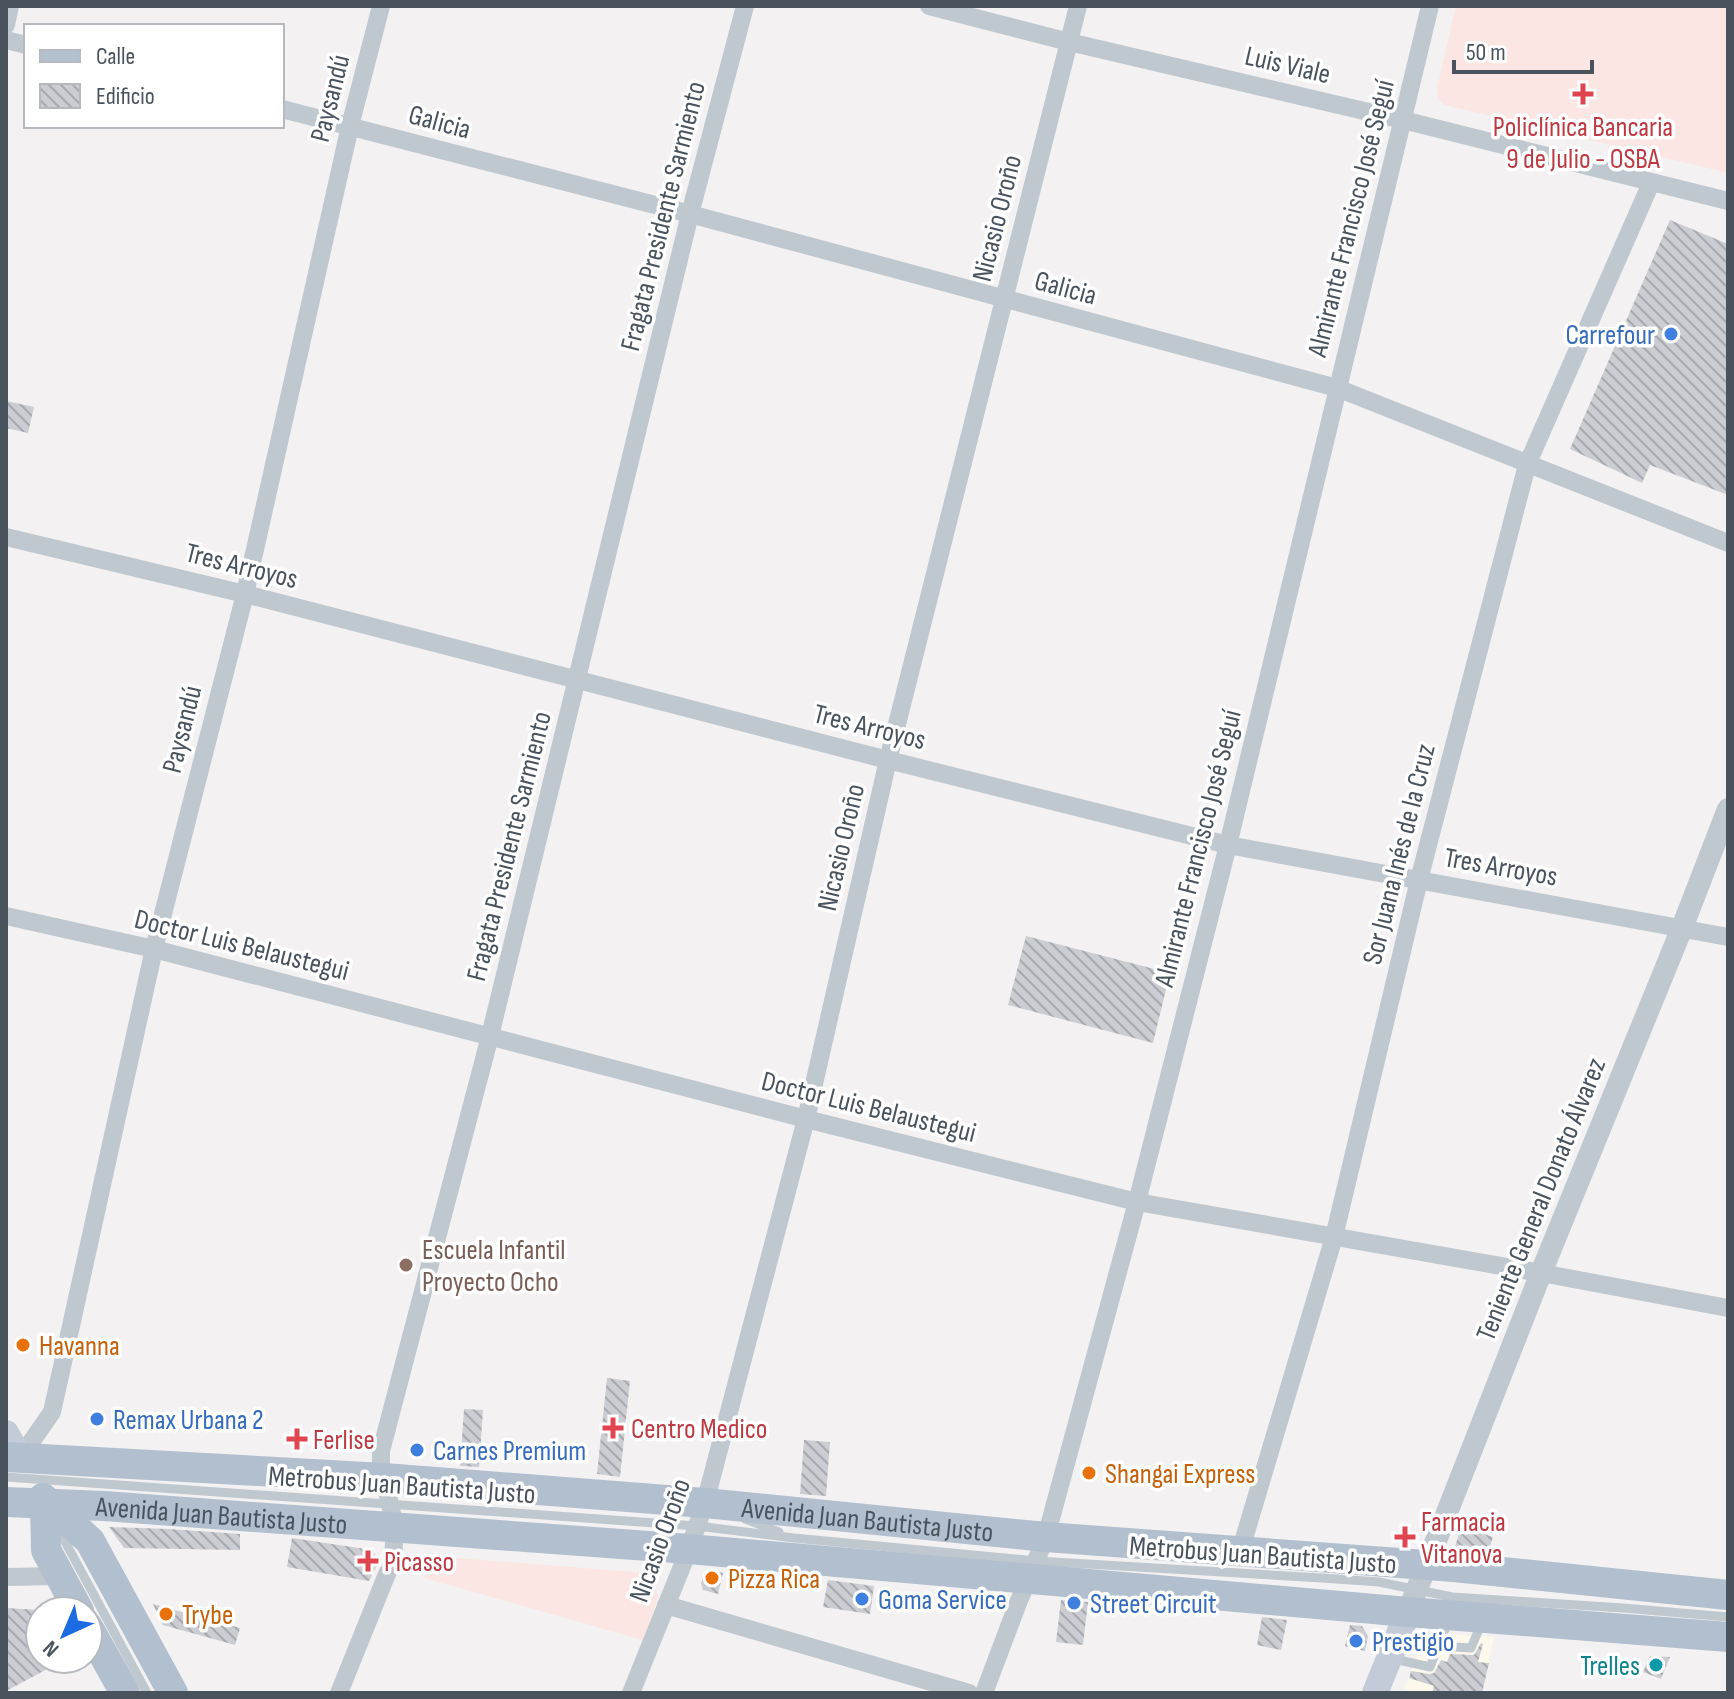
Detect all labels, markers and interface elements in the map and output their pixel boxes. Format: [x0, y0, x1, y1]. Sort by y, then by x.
legend [24, 24, 284, 128]
scale bar [1454, 24, 1592, 74]
text: 50 m [1466, 38, 1506, 67]
street label: Luis Viale [1242, 40, 1334, 91]
text: Calle [96, 42, 135, 71]
street label: Paysandú [304, 51, 357, 146]
street label: Almirante Francisco José Seguí [1301, 76, 1402, 361]
street label: Fragata Presidente Sarmiento [614, 78, 713, 355]
text: Edificio [96, 82, 155, 111]
marker: Policlínica Bancaria 9 de Julio - OSBA [1572, 83, 1594, 105]
street label: Galicia [405, 98, 474, 147]
place label: Policlínica Bancaria 9 de Julio - OSBA [1493, 111, 1673, 176]
street label: Nicasio Oroño [966, 152, 1029, 285]
street label: Galicia [1031, 264, 1100, 313]
place label: Carrefour [1565, 319, 1655, 352]
marker: Carrefour [1662, 325, 1680, 343]
street label: Tres Arroyos [182, 537, 301, 596]
street label: Paysandú [156, 682, 209, 777]
street label: Tres Arroyos [810, 698, 929, 757]
street label: Almirante Francisco José Seguí [1148, 706, 1249, 991]
street label: Fragata Presidente Sarmiento [460, 708, 559, 985]
street label: Sor Juana Inés de la Cruz [1356, 741, 1443, 968]
street label: Nicasio Oroño [811, 781, 872, 914]
street label: Tres Arroyos [1442, 841, 1560, 894]
street label: Doctor Luis Belaustegui [131, 903, 352, 988]
street label: Teniente General Donato Álvarez [1469, 1053, 1613, 1346]
street label: Doctor Luis Belaustegui [758, 1065, 979, 1150]
place label: Escuela Infantil Proyecto Ocho [422, 1234, 566, 1299]
marker: Escuela Infantil Proyecto Ocho [397, 1256, 415, 1274]
place label: Havanna [39, 1330, 120, 1363]
marker: Havanna [14, 1336, 32, 1354]
place label: Remax Urbana 2 [113, 1404, 264, 1437]
marker: Remax Urbana 2 [88, 1410, 106, 1428]
place label: Centro Medico [631, 1413, 767, 1446]
marker: Centro Medico [602, 1417, 624, 1439]
place label: Ferlise [313, 1424, 375, 1457]
marker: Ferlise [288, 1430, 306, 1448]
place label: Carnes Premium [433, 1435, 586, 1468]
marker: Carnes Premium [408, 1441, 426, 1459]
place label: Shangai Express [1105, 1458, 1255, 1491]
street label: Metrobus Juan Bautista Justo [267, 1460, 537, 1511]
marker: Shangai Express [1080, 1464, 1098, 1482]
street label: Nicasio Oroño [623, 1474, 698, 1607]
street label: Avenida Juan Bautista Justo [94, 1491, 349, 1542]
street label: Avenida Juan Bautista Justo [739, 1492, 995, 1550]
place label: Farmacia Vitanova [1421, 1506, 1506, 1571]
marker: Farmacia Vitanova [1396, 1528, 1414, 1546]
street label: Metrobus Juan Bautista Justo [1128, 1530, 1398, 1581]
place label: Picasso [384, 1546, 454, 1579]
marker: Picasso [359, 1552, 377, 1570]
place label: Pizza Rica [728, 1563, 820, 1596]
marker: Pizza Rica [703, 1569, 721, 1587]
place label: Goma Service [878, 1584, 1007, 1617]
place label: Street Circuit [1090, 1588, 1217, 1621]
marker: Goma Service [853, 1590, 871, 1608]
marker: Street Circuit [1065, 1594, 1083, 1612]
north arrow [24, 1595, 104, 1675]
place label: Trybe [182, 1599, 233, 1632]
marker: Trybe [157, 1605, 175, 1623]
place label: Prestigio [1372, 1626, 1454, 1659]
marker: Prestigio [1347, 1632, 1365, 1650]
text: N [38, 1635, 65, 1662]
place label: Trelles [1580, 1650, 1640, 1683]
marker: Trelles [1647, 1656, 1665, 1674]

